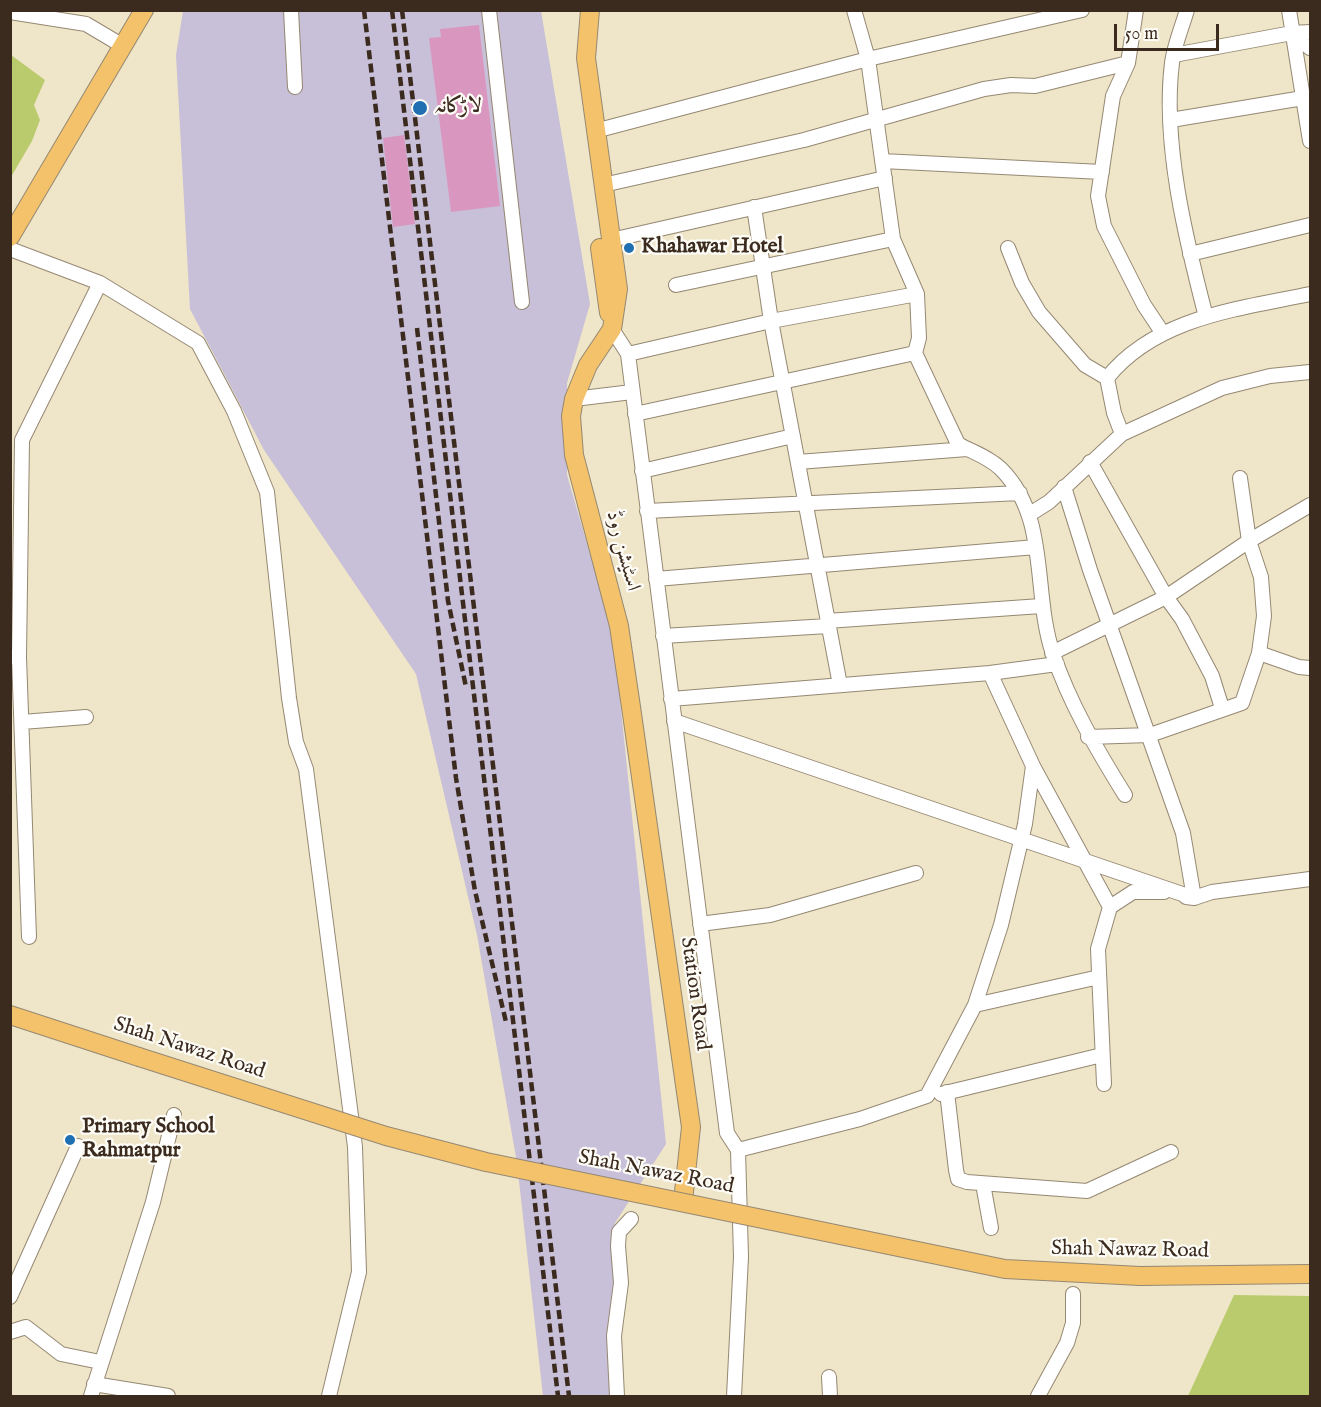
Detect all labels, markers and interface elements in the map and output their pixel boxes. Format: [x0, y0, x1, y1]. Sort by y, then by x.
scale bar [1117, 12, 1222, 50]
text: 50 m [1125, 23, 1158, 46]
place label: لاڑکانہ [434, 95, 482, 121]
marker: لاڑکانہ [411, 99, 429, 117]
place label: Khahawar Hotel [641, 235, 783, 261]
marker: Khahawar Hotel [622, 241, 636, 255]
street label: اسٹیشن روڈ [599, 508, 645, 594]
street label: Station Road [674, 936, 714, 1052]
street label: Shah Nawaz Road [110, 1013, 268, 1085]
place label: Primary School Rahmatpur [82, 1115, 215, 1165]
marker: Primary School Rahmatpur [63, 1133, 77, 1147]
street label: Shah Nawaz Road [576, 1146, 736, 1200]
street label: Shah Nawaz Road [1051, 1237, 1209, 1265]

